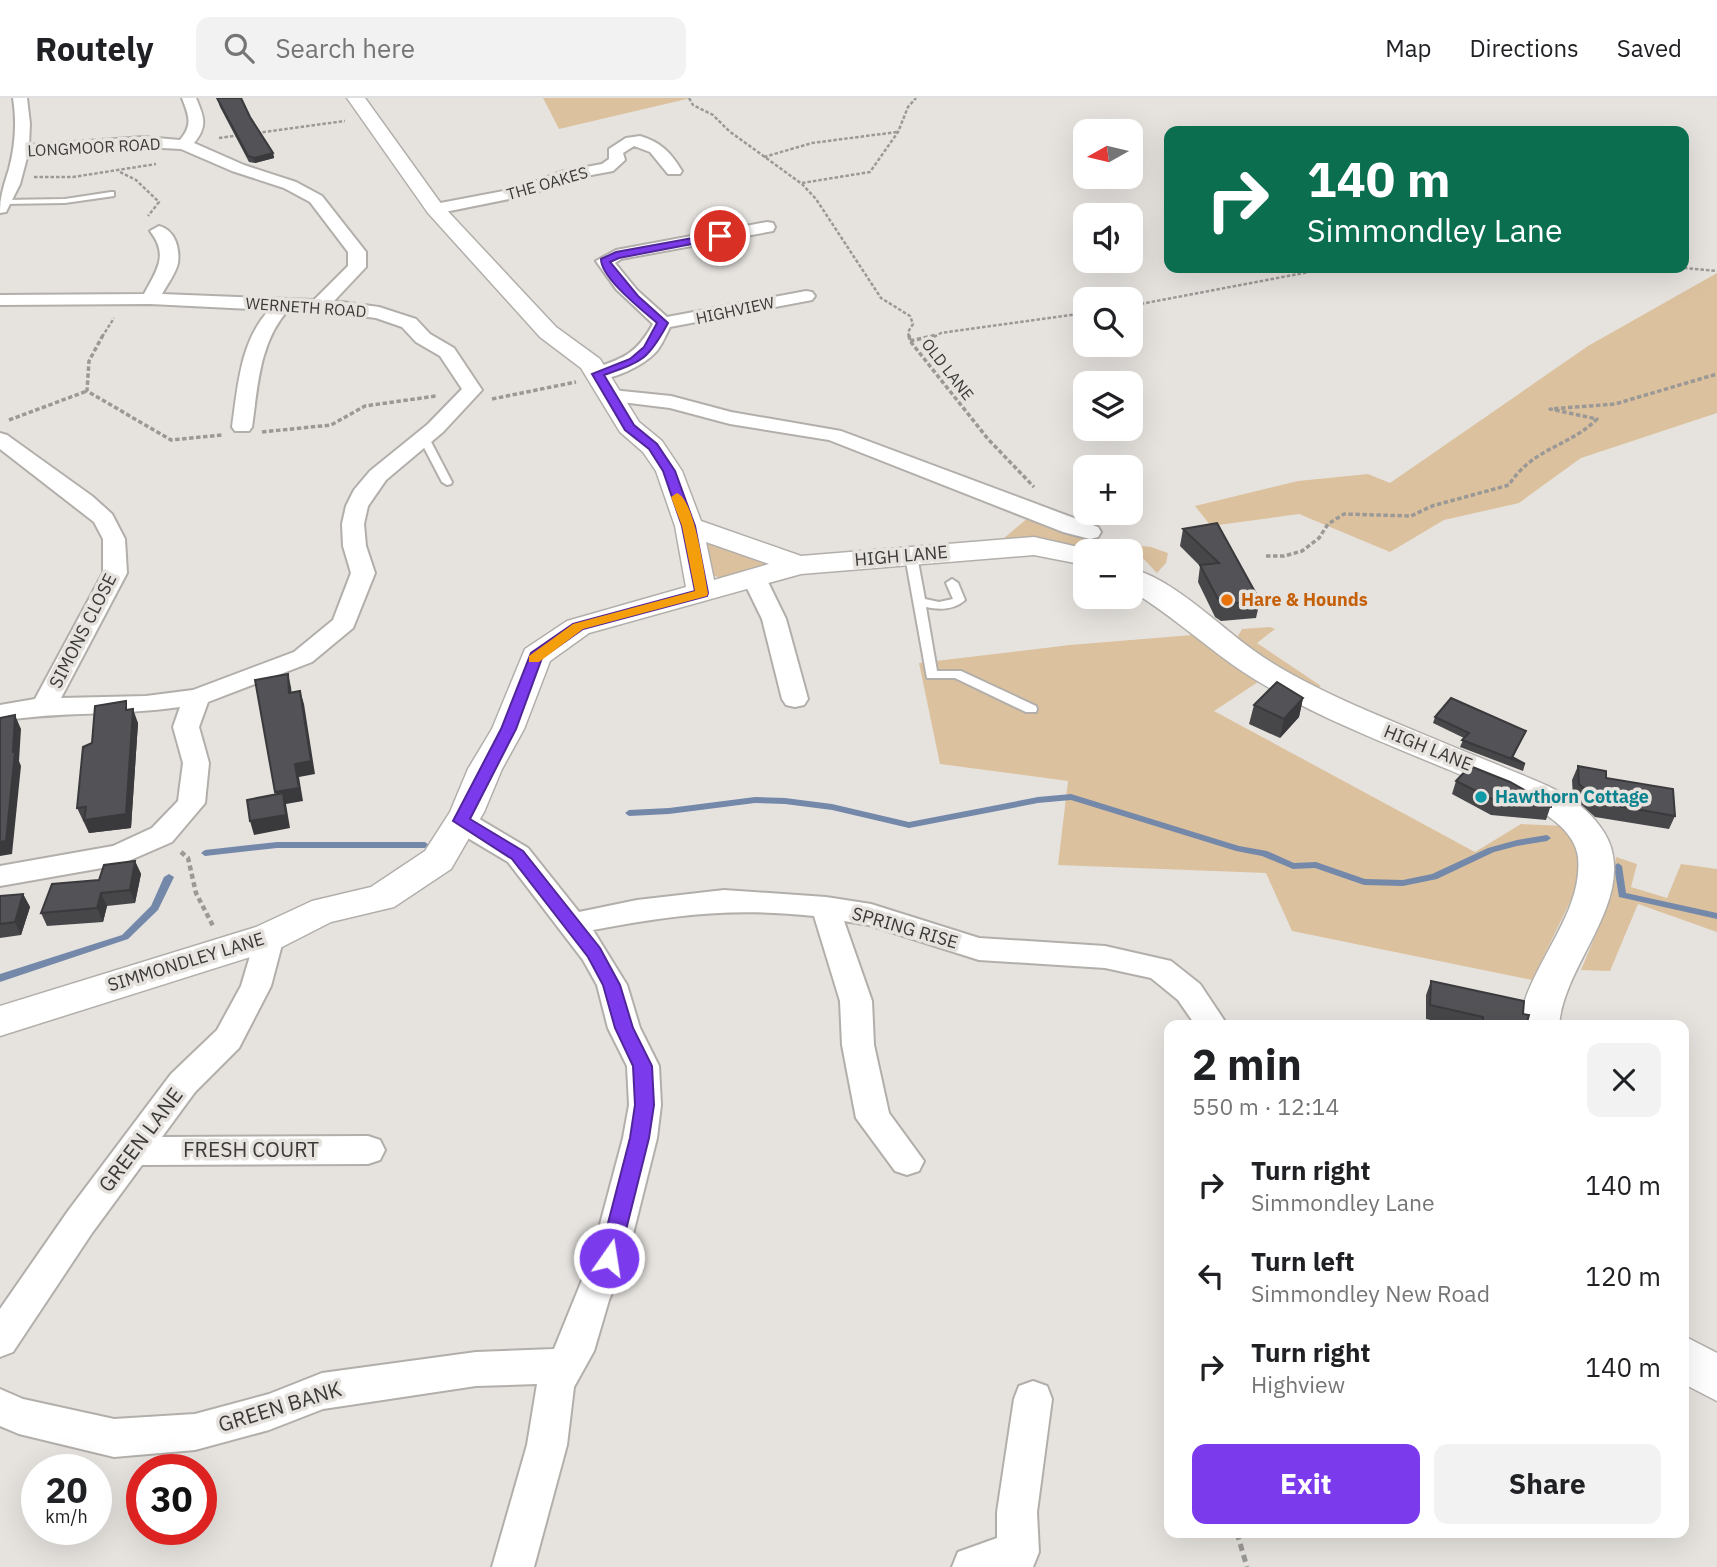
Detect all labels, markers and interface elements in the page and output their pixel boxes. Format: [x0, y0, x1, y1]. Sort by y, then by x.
search box [196, 17, 686, 80]
text: Routely [35, 27, 154, 70]
icon: search [220, 29, 258, 67]
text: Search here [276, 31, 415, 65]
text: Map [1385, 32, 1431, 64]
text: Directions [1469, 32, 1579, 64]
text: Saved [1617, 32, 1682, 64]
north arrow [1073, 119, 1143, 189]
map controls [1073, 119, 1143, 609]
street label: LONGMOOR ROAD [27, 134, 161, 160]
text: 140 m [1307, 147, 1451, 210]
icon: right [1192, 154, 1283, 245]
street label: THE OAKES [504, 162, 590, 204]
button: sound [1073, 203, 1143, 273]
pin [690, 206, 750, 266]
text: Simmondley Lane [1307, 209, 1563, 251]
icon: arrive [701, 217, 739, 255]
button: search [1073, 287, 1143, 357]
street label: HIGHVIEW [694, 292, 776, 328]
street label: WERNETH ROAD [245, 293, 367, 321]
street label: OLD LANE [918, 334, 978, 404]
button: layers [1073, 371, 1143, 441]
button: + [1073, 455, 1143, 525]
button: − [1073, 539, 1143, 609]
street label: HIGH LANE [853, 540, 949, 571]
street label: SIMONS CLOSE [44, 570, 121, 692]
place label: Hare & Hounds [1241, 588, 1368, 611]
marker: Hare & Hounds [1219, 592, 1235, 608]
street label: HIGH LANE [1381, 719, 1476, 776]
place label: Hawthorn Cottage [1495, 785, 1649, 808]
marker: Hawthorn Cottage [1473, 789, 1489, 805]
street label: SPRING RISE [849, 901, 961, 954]
street label: SIMMONDLEY LANE [105, 927, 267, 996]
text: 2 min [1192, 1037, 1302, 1092]
button: close [1587, 1043, 1661, 1117]
street label: GREEN LANE [92, 1082, 189, 1197]
text: 550 m · 12:14 [1192, 1091, 1339, 1121]
street label: FRESH COURT [183, 1135, 319, 1163]
text: Turn right [1251, 1153, 1370, 1187]
icon: right [1192, 1166, 1230, 1204]
text: 140 m [1585, 1168, 1661, 1202]
text: Simmondley Lane [1251, 1187, 1435, 1217]
position arrow [572, 1221, 646, 1295]
text: Turn left [1251, 1244, 1354, 1278]
icon: left [1192, 1257, 1230, 1295]
text: 120 m [1585, 1259, 1661, 1293]
text: Simmondley New Road [1251, 1278, 1490, 1308]
text: Turn right [1251, 1335, 1370, 1369]
icon: right [1192, 1348, 1230, 1386]
text: 140 m [1585, 1350, 1661, 1384]
text: Highview [1251, 1369, 1345, 1399]
street label: GREEN BANK [215, 1374, 345, 1438]
button: Exit [1192, 1444, 1420, 1524]
button: Share [1434, 1444, 1661, 1524]
speed limit sign: 30 [126, 1454, 217, 1545]
text: 20 [45, 1467, 88, 1513]
text: km/h [45, 1505, 88, 1528]

